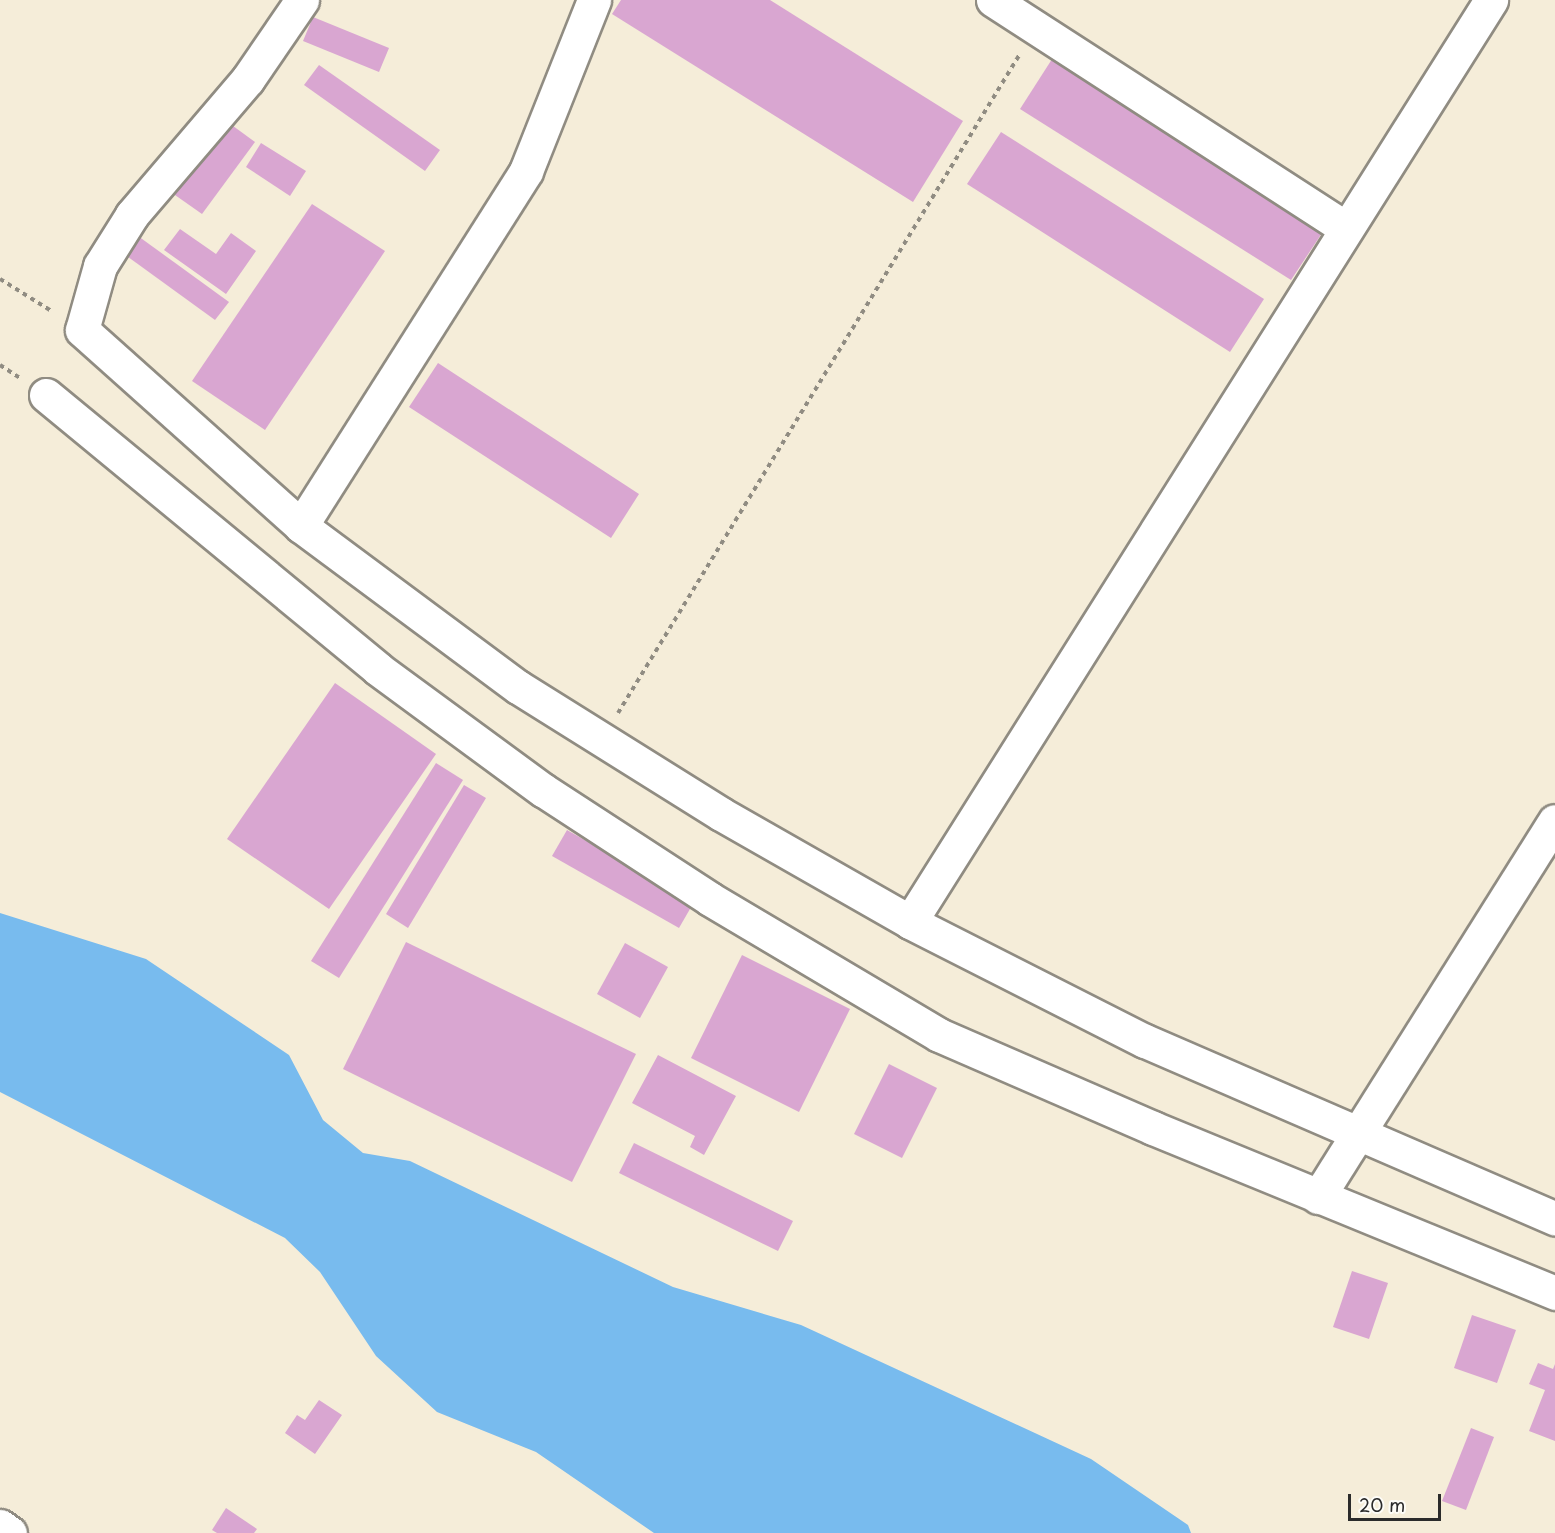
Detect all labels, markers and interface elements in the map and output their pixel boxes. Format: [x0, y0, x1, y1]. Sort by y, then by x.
scale bar [1351, 1482, 1444, 1520]
text: 20 m [1359, 1491, 1405, 1518]

